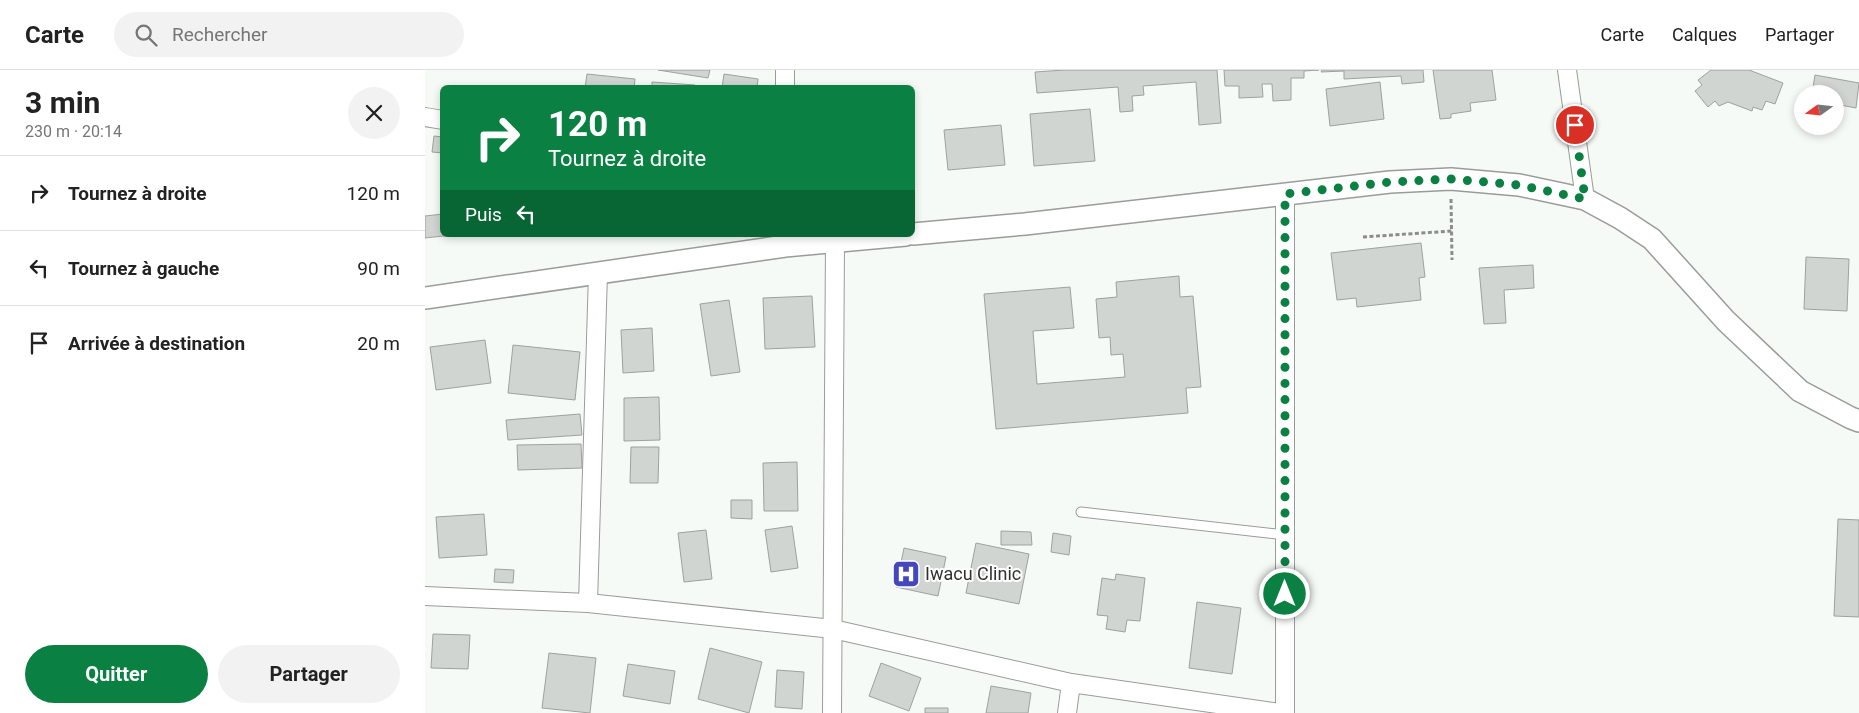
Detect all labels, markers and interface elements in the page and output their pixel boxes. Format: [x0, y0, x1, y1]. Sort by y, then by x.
search box [114, 12, 464, 57]
text: Carte [25, 21, 84, 49]
icon: search [132, 21, 160, 49]
text: Rechercher [172, 23, 267, 46]
text: Carte [1601, 24, 1644, 45]
text: Calques [1672, 24, 1737, 45]
text: Partager [1765, 24, 1834, 45]
text: 3 min [25, 85, 100, 120]
north arrow [1794, 85, 1844, 135]
map controls [1794, 85, 1844, 135]
button: close [348, 87, 400, 139]
text: 120 m [548, 104, 647, 145]
pin [1554, 104, 1596, 146]
icon: right [465, 105, 530, 170]
icon: arrive [1561, 111, 1589, 139]
text: 230 m · 20:14 [25, 122, 122, 141]
text: Tournez à droite [548, 146, 706, 171]
icon: right [25, 179, 53, 207]
text: Tournez à droite [68, 182, 207, 205]
text: 120 m [347, 182, 400, 205]
icon: left [512, 200, 540, 228]
text: Puis [465, 203, 502, 226]
icon: left [25, 254, 53, 282]
text: Tournez à gauche [68, 257, 219, 280]
text: 90 m [357, 257, 400, 280]
icon: arrive [25, 329, 53, 357]
text: Arrivée à destination [68, 332, 245, 355]
text: 20 m [357, 332, 400, 355]
hospital icon: Iwacu Clinic [891, 559, 921, 589]
place label: Iwacu Clinic [925, 563, 1021, 584]
position arrow [1258, 567, 1310, 619]
button: Quitter [25, 645, 208, 703]
button: Partager [218, 645, 400, 703]

